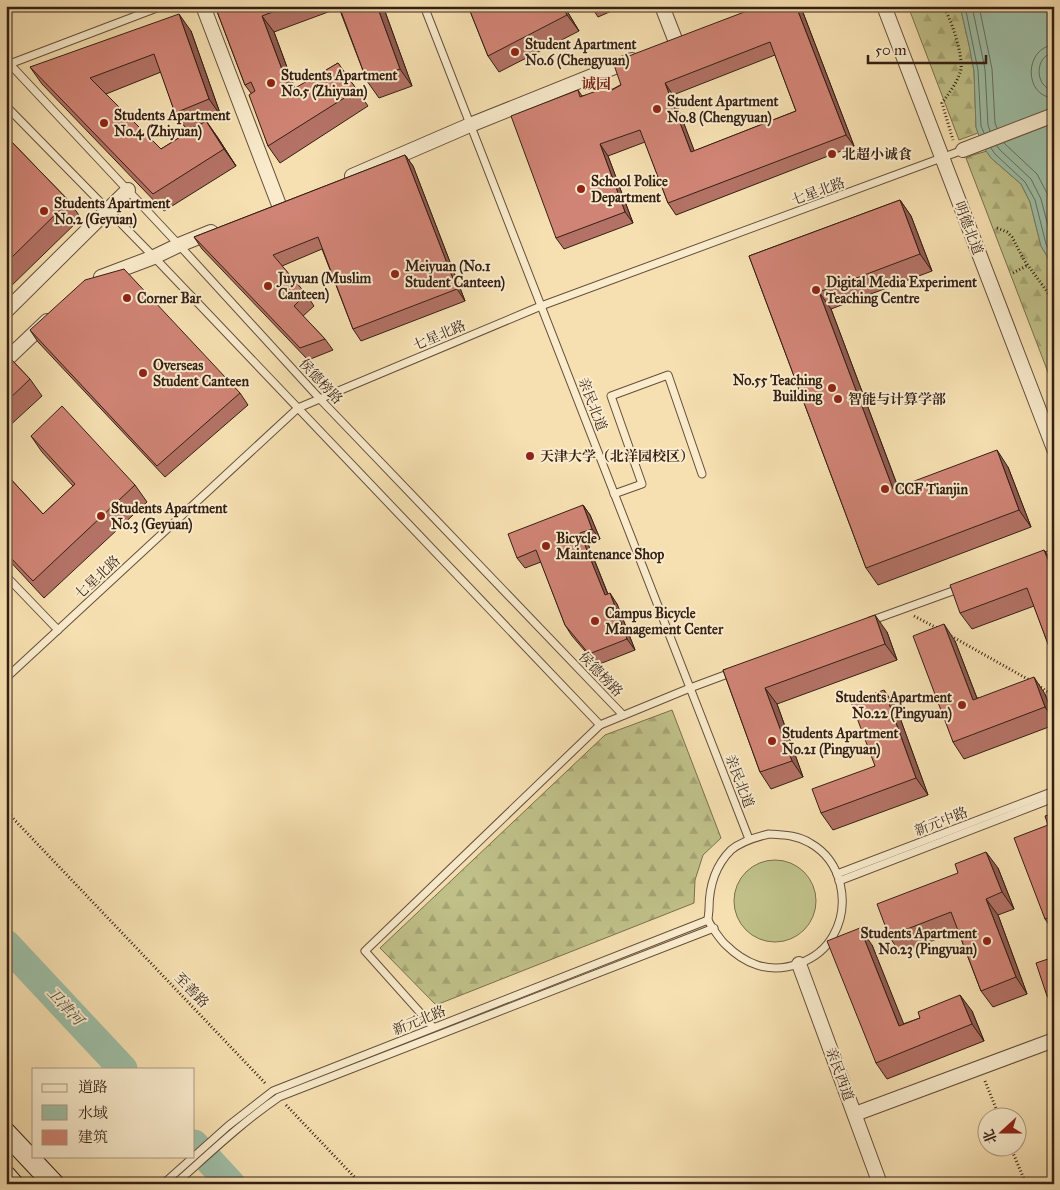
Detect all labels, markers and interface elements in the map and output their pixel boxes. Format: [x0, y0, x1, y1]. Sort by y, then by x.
scale bar [868, 32, 985, 64]
place label: Student Apartment No.6 (Chengyuan) [525, 36, 636, 70]
text: 50 m [875, 41, 907, 59]
marker: Student Apartment No.6 (Chengyuan) [509, 46, 521, 58]
place label: Students Apartment No.5 (Zhiyuan) [281, 67, 398, 101]
district label: 诚园 [581, 75, 611, 93]
marker: Students Apartment No.5 (Zhiyuan) [265, 77, 277, 89]
place label: Student Apartment No.8 (Chengyuan) [667, 93, 778, 127]
marker: Student Apartment No.8 (Chengyuan) [651, 103, 663, 115]
place label: Students Apartment No.4 (Zhiyuan) [114, 107, 231, 141]
marker: Students Apartment No.4 (Zhiyuan) [98, 117, 110, 129]
place label: 北超小诚食 [842, 146, 912, 163]
marker: 北超小诚食 [826, 148, 838, 160]
place label: School Police Department [591, 173, 668, 207]
street label: 七星北路 [789, 174, 847, 209]
marker: School Police Department [575, 183, 587, 195]
place label: Students Apartment No.2 (Geyuan) [54, 195, 171, 229]
street label: 明德北道 [951, 199, 987, 257]
marker: Students Apartment No.2 (Geyuan) [38, 205, 50, 217]
place label: Meiyuan (No.1 Student Canteen) [405, 258, 505, 292]
marker: Meiyuan (No.1 Student Canteen) [389, 268, 401, 280]
place label: Juyuan (Muslim Canteen) [276, 270, 372, 304]
place label: Digital Media Experiment Teaching Centre [825, 274, 977, 308]
marker: Juyuan (Muslim Canteen) [262, 280, 274, 292]
marker: Digital Media Experiment Teaching Centre [810, 284, 822, 296]
place label: Corner Bar [137, 290, 202, 307]
marker: Corner Bar [121, 292, 133, 304]
street label: 七星北路 [410, 317, 468, 354]
street label: 侯德榜路 [295, 355, 346, 408]
place label: Overseas Student Canteen [153, 357, 249, 390]
marker: Overseas Student Canteen [137, 367, 149, 379]
place label: No.55 Teaching Building [733, 372, 822, 406]
street label: 亲民北道 [575, 375, 611, 433]
marker: No.55 Teaching Building [826, 382, 838, 394]
place label: 智能与计算学部 [848, 391, 946, 408]
marker: 智能与计算学部 [832, 393, 844, 405]
place label: 天津大学（北洋园校区） [540, 448, 694, 465]
marker: 天津大学（北洋园校区） [524, 450, 536, 462]
place label: CCF Tianjin [895, 481, 968, 499]
marker: CCF Tianjin [879, 483, 891, 495]
place label: Students Apartment No.3 (Geyuan) [111, 500, 228, 534]
marker: Students Apartment No.3 (Geyuan) [95, 510, 107, 522]
place label: Bicycle Maintenance Shop [556, 530, 664, 564]
marker: Bicycle Maintenance Shop [540, 540, 552, 552]
street label: 七星北路 [71, 552, 124, 603]
place label: Campus Bicycle Management Center [605, 605, 724, 639]
marker: Campus Bicycle Management Center [589, 615, 601, 627]
street label: 侯德榜路 [575, 648, 626, 700]
place label: Students Apartment No.22 (Pingyuan) [836, 689, 952, 723]
marker: Students Apartment No.22 (Pingyuan) [956, 699, 968, 711]
place label: Students Apartment No.21 (Pingyuan) [782, 725, 899, 759]
marker: Students Apartment No.21 (Pingyuan) [766, 735, 778, 747]
street label: 亲民北道 [722, 752, 758, 810]
street label: 新元中路 [912, 803, 970, 839]
place label: Students Apartment No.23 (Pingyuan) [861, 925, 977, 959]
marker: Students Apartment No.23 (Pingyuan) [981, 935, 993, 947]
street label: 至善路 [171, 969, 212, 1011]
water label: 卫津河 [43, 983, 89, 1031]
street label: 新元北路 [390, 1002, 448, 1039]
street label: 亲民西道 [822, 1045, 857, 1103]
legend [32, 1068, 195, 1158]
text: 道路 [78, 1078, 108, 1096]
text: 水域 [78, 1104, 108, 1122]
north arrow [978, 1108, 1028, 1158]
text: 北 [980, 1127, 1001, 1146]
text: 建筑 [78, 1128, 108, 1146]

